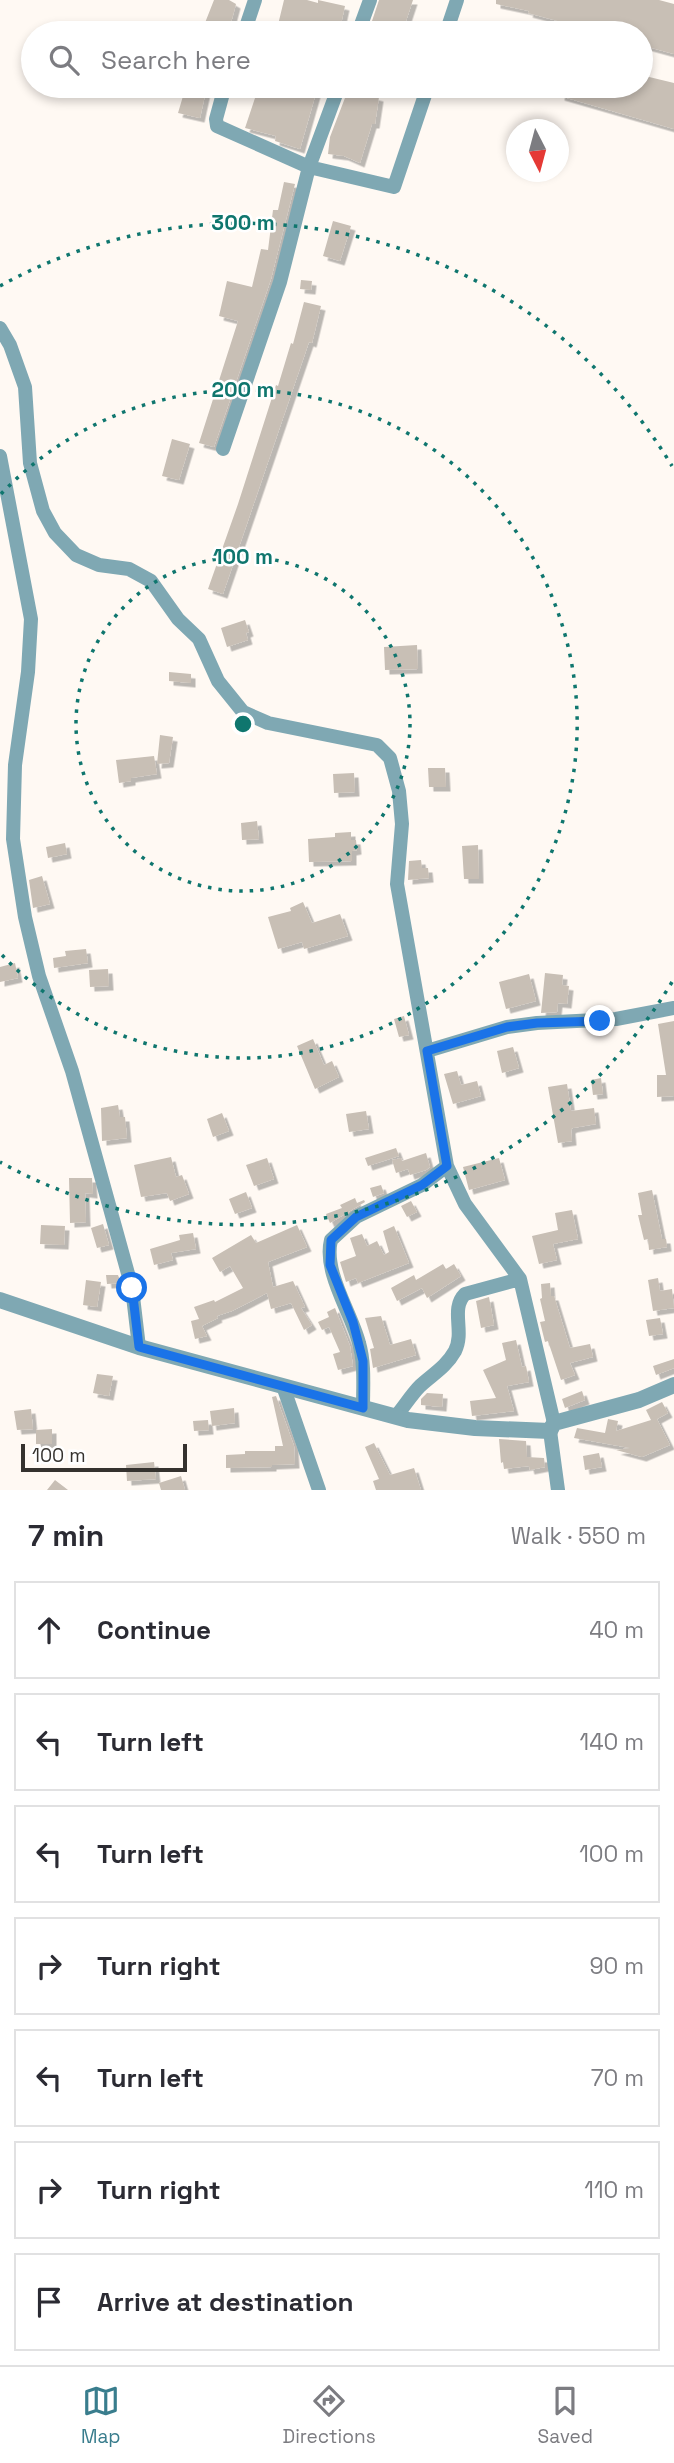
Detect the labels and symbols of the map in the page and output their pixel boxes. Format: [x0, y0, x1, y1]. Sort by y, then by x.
north arrow [506, 119, 569, 182]
text: 300 m [211, 209, 275, 236]
text: 200 m [212, 376, 274, 403]
text: 100 m [213, 543, 273, 570]
centre of rings [231, 712, 255, 736]
route end [584, 1005, 615, 1036]
route start [116, 1272, 147, 1303]
scale bar [21, 1441, 187, 1473]

